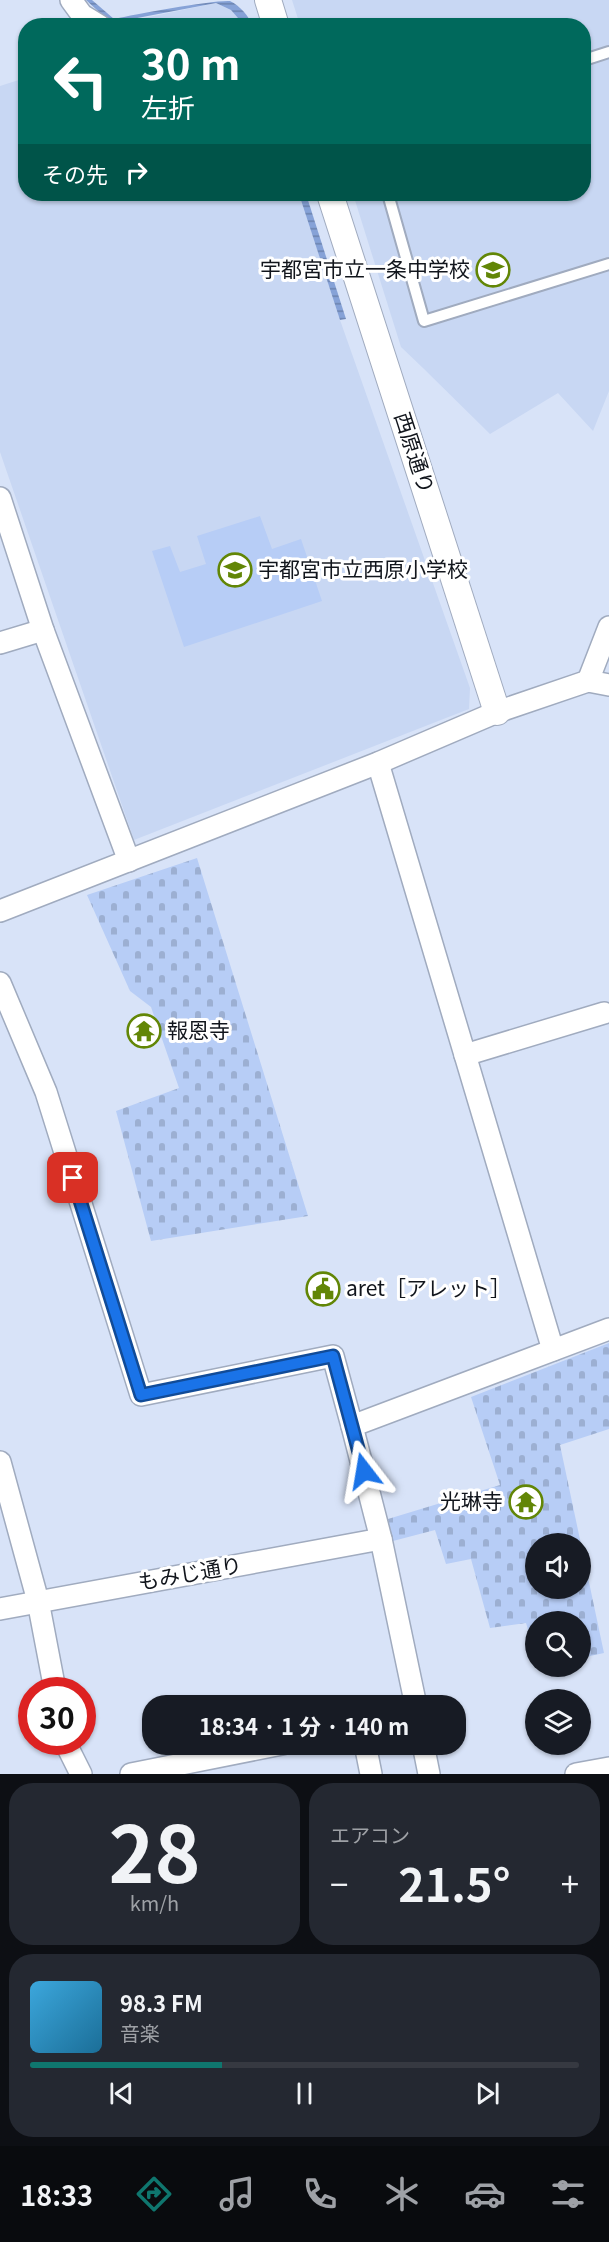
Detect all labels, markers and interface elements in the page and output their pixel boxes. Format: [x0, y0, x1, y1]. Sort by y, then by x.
text: 30 m [141, 31, 241, 92]
icon: left [42, 42, 120, 120]
text: 左折 [141, 87, 195, 126]
icon: right [120, 156, 153, 189]
text: その先 [42, 157, 108, 189]
school or university icon: 宇都宮市立一条中学校 [475, 252, 511, 288]
place label: 宇都宮市立一条中学校 [260, 253, 470, 283]
street label: 西原通り [389, 408, 443, 497]
school or university icon: 宇都宮市立西原小学校 [217, 552, 253, 588]
place label: 宇都宮市立西原小学校 [258, 553, 468, 583]
temple icon: 報恩寺 [126, 1013, 162, 1049]
place label: 報恩寺 [167, 1014, 230, 1044]
pin [47, 1152, 98, 1203]
icon: arrive [56, 1161, 89, 1194]
public building icon: aret［アレット］ [305, 1271, 341, 1307]
place label: aret［アレット］ [346, 1272, 511, 1302]
position arrow [332, 1439, 396, 1503]
temple icon: 光琳寺 [508, 1484, 544, 1520]
place label: 光琳寺 [440, 1485, 503, 1515]
map controls [525, 1533, 591, 1755]
button: sound [525, 1533, 591, 1599]
street label: もみじ通り [135, 1548, 244, 1596]
button: search [525, 1611, 591, 1677]
speed limit sign: 30 [18, 1677, 96, 1755]
button: layers [525, 1689, 591, 1755]
text: 18:34 · 1 分 · 140 m [199, 1709, 409, 1741]
text: 28 [108, 1793, 201, 1905]
text: エアコン [330, 1820, 410, 1849]
text: 21.5° [398, 1850, 511, 1915]
text: − [330, 1859, 348, 1907]
text: + [561, 1859, 579, 1907]
text: km/h [130, 1888, 179, 1917]
text: 98.3 FM [120, 1986, 203, 2018]
text: 音楽 [120, 2018, 160, 2047]
icon: previous [105, 2077, 138, 2110]
icon: pause [288, 2077, 321, 2110]
icon: next [471, 2077, 504, 2110]
icon: directions [133, 2173, 175, 2215]
icon: music [216, 2173, 258, 2215]
icon: phone [299, 2173, 341, 2215]
icon: climate [381, 2173, 423, 2215]
icon: car [464, 2173, 506, 2215]
icon: filters [547, 2173, 589, 2215]
text: 18:33 [20, 2175, 93, 2214]

